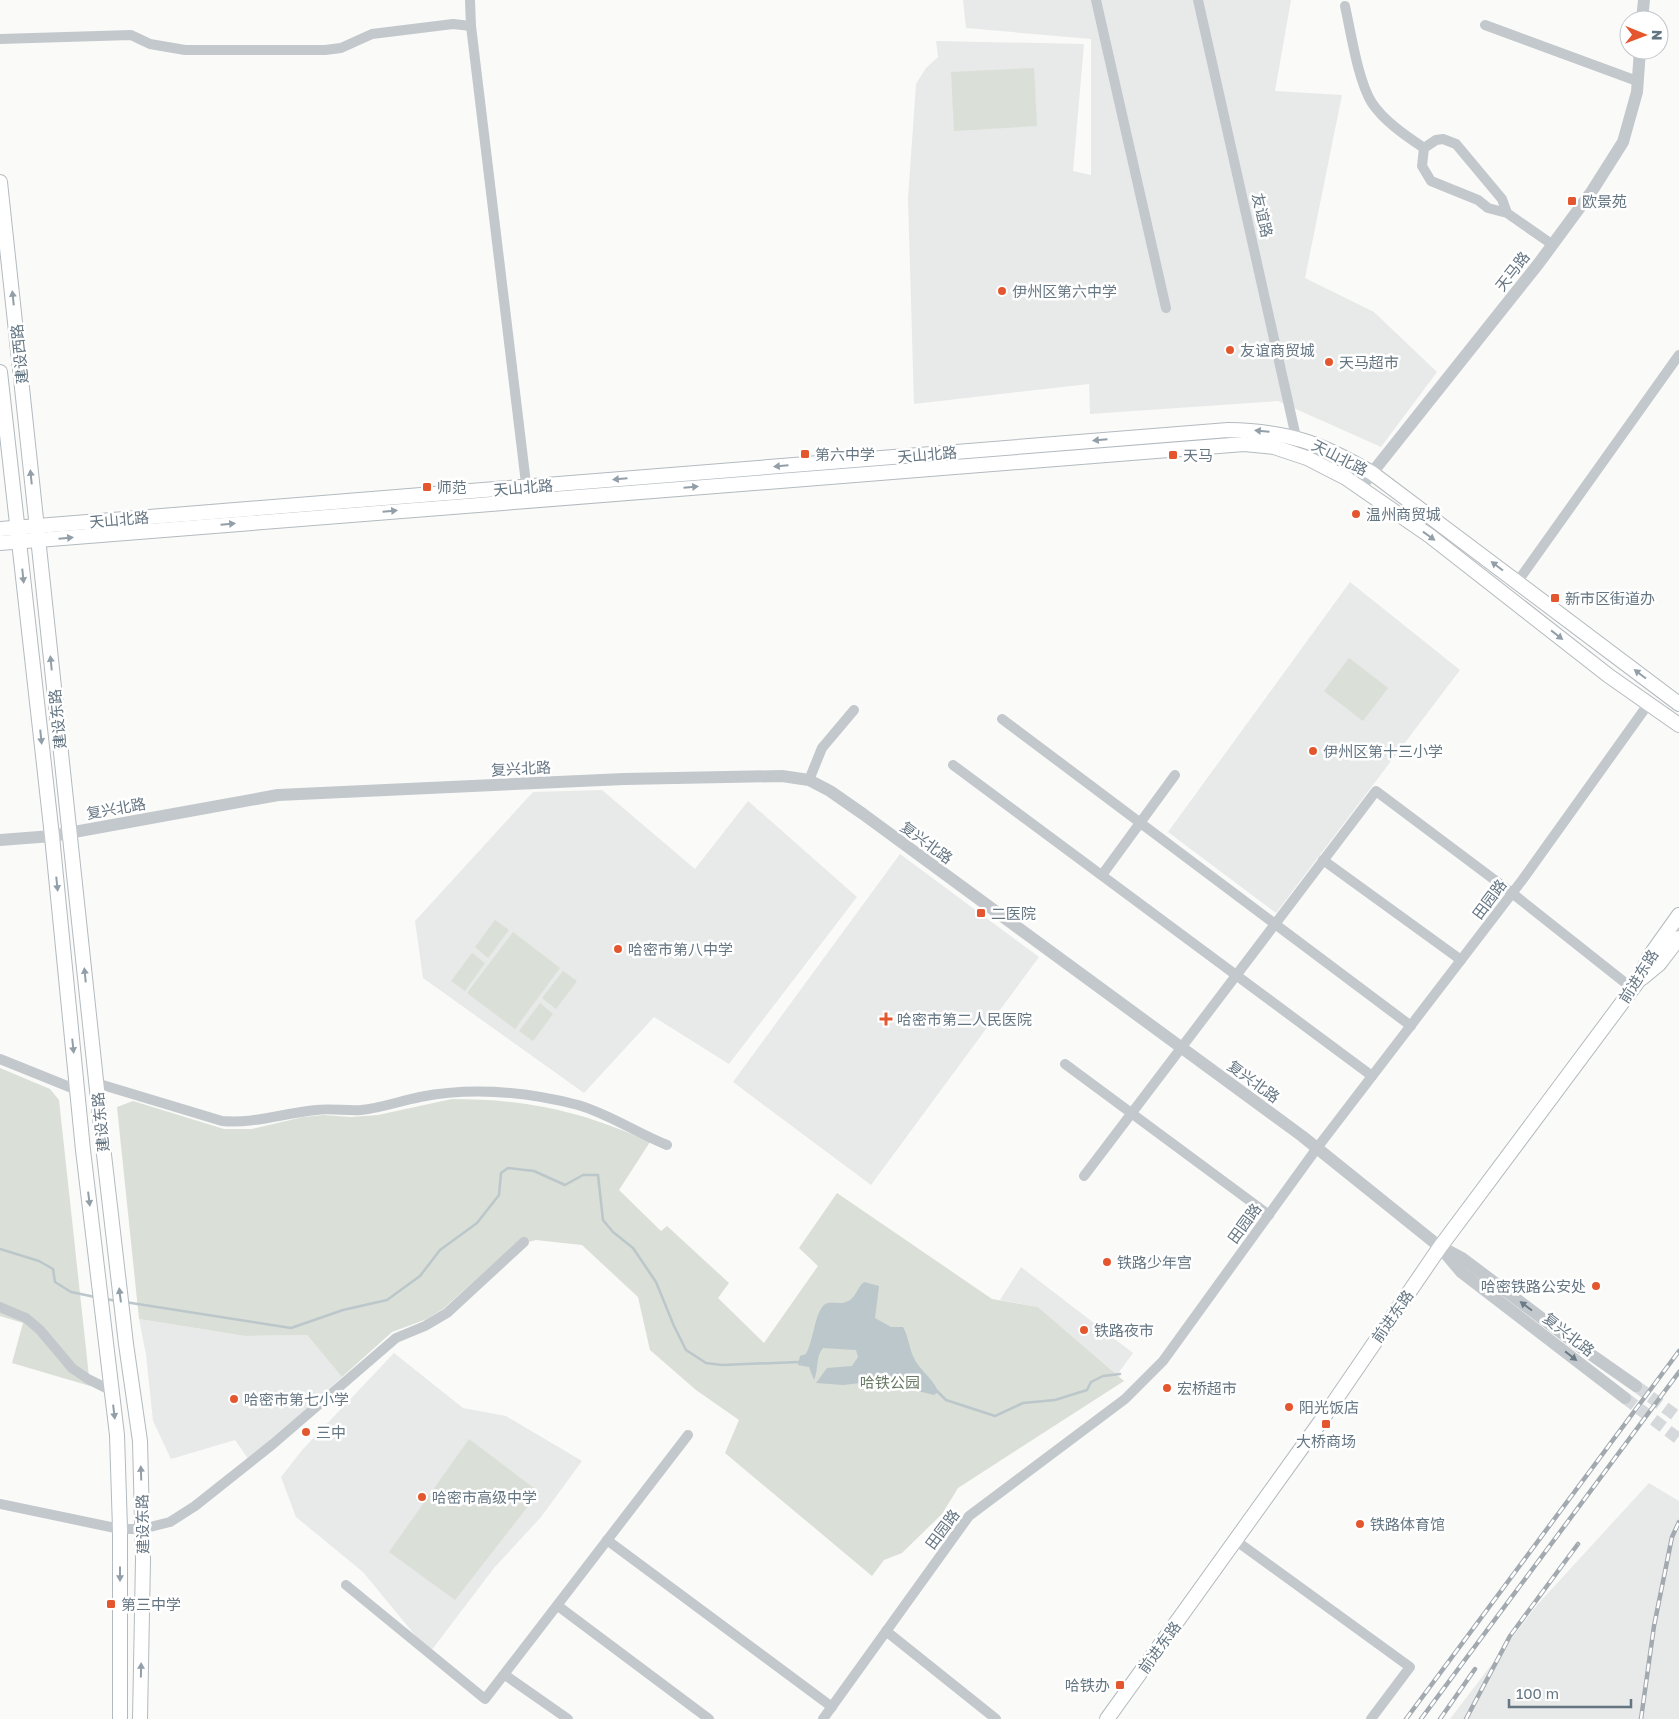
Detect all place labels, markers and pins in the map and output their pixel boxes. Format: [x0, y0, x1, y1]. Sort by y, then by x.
place label: 欧景苑 [1582, 192, 1627, 210]
marker: 欧景苑 [1566, 195, 1578, 207]
place label: 伊州区第六中学 [1012, 282, 1117, 300]
marker: 伊州区第六中学 [996, 285, 1008, 297]
place label: 友谊商贸城 [1240, 341, 1315, 359]
marker: 友谊商贸城 [1224, 344, 1236, 356]
place label: 天马超市 [1339, 353, 1399, 371]
marker: 天马超市 [1323, 356, 1335, 368]
place label: 第六中学 [815, 445, 875, 463]
place label: 天马 [1183, 446, 1213, 464]
marker: 第六中学 [799, 448, 811, 460]
marker: 天马 [1167, 449, 1179, 461]
place label: 师范 [437, 478, 467, 496]
marker: 师范 [421, 481, 433, 493]
place label: 温州商贸城 [1366, 505, 1441, 523]
marker: 温州商贸城 [1350, 508, 1362, 520]
place label: 新市区街道办 [1565, 589, 1655, 607]
marker: 新市区街道办 [1549, 592, 1561, 604]
place label: 伊州区第十三小学 [1323, 742, 1443, 760]
marker: 伊州区第十三小学 [1307, 745, 1319, 757]
place label: 二医院 [991, 904, 1036, 922]
marker: 二医院 [975, 907, 987, 919]
place label: 哈密市第八中学 [628, 940, 733, 958]
marker: 哈密市第八中学 [612, 943, 624, 955]
place label: 哈密市第二人民医院 [897, 1010, 1032, 1028]
marker: 哈密市第二人民医院 [879, 1012, 893, 1026]
place label: 铁路少年宫 [1117, 1253, 1192, 1271]
marker: 铁路少年宫 [1101, 1256, 1113, 1268]
place label: 哈密铁路公安处 [1481, 1277, 1586, 1295]
marker: 哈密铁路公安处 [1590, 1280, 1602, 1292]
place label: 铁路夜市 [1094, 1321, 1154, 1339]
marker: 铁路夜市 [1078, 1324, 1090, 1336]
place label: 宏桥超市 [1177, 1379, 1237, 1397]
marker: 宏桥超市 [1161, 1382, 1173, 1394]
place label: 哈密市第七小学 [244, 1390, 349, 1408]
marker: 哈密市第七小学 [228, 1393, 240, 1405]
place label: 阳光饭店 [1299, 1398, 1359, 1416]
marker: 阳光饭店 [1283, 1401, 1295, 1413]
marker: 大桥商场 [1320, 1418, 1332, 1430]
place label: 三中 [316, 1423, 346, 1441]
marker: 三中 [300, 1426, 312, 1438]
place label: 大桥商场 [1296, 1432, 1356, 1450]
place label: 哈密市高级中学 [432, 1488, 537, 1506]
marker: 哈密市高级中学 [416, 1491, 428, 1503]
place label: 铁路体育馆 [1370, 1515, 1445, 1533]
marker: 铁路体育馆 [1354, 1518, 1366, 1530]
place label: 第三中学 [121, 1595, 181, 1613]
marker: 第三中学 [105, 1598, 117, 1610]
place label: 哈铁办 [1065, 1676, 1110, 1694]
marker: 哈铁办 [1114, 1679, 1126, 1691]

